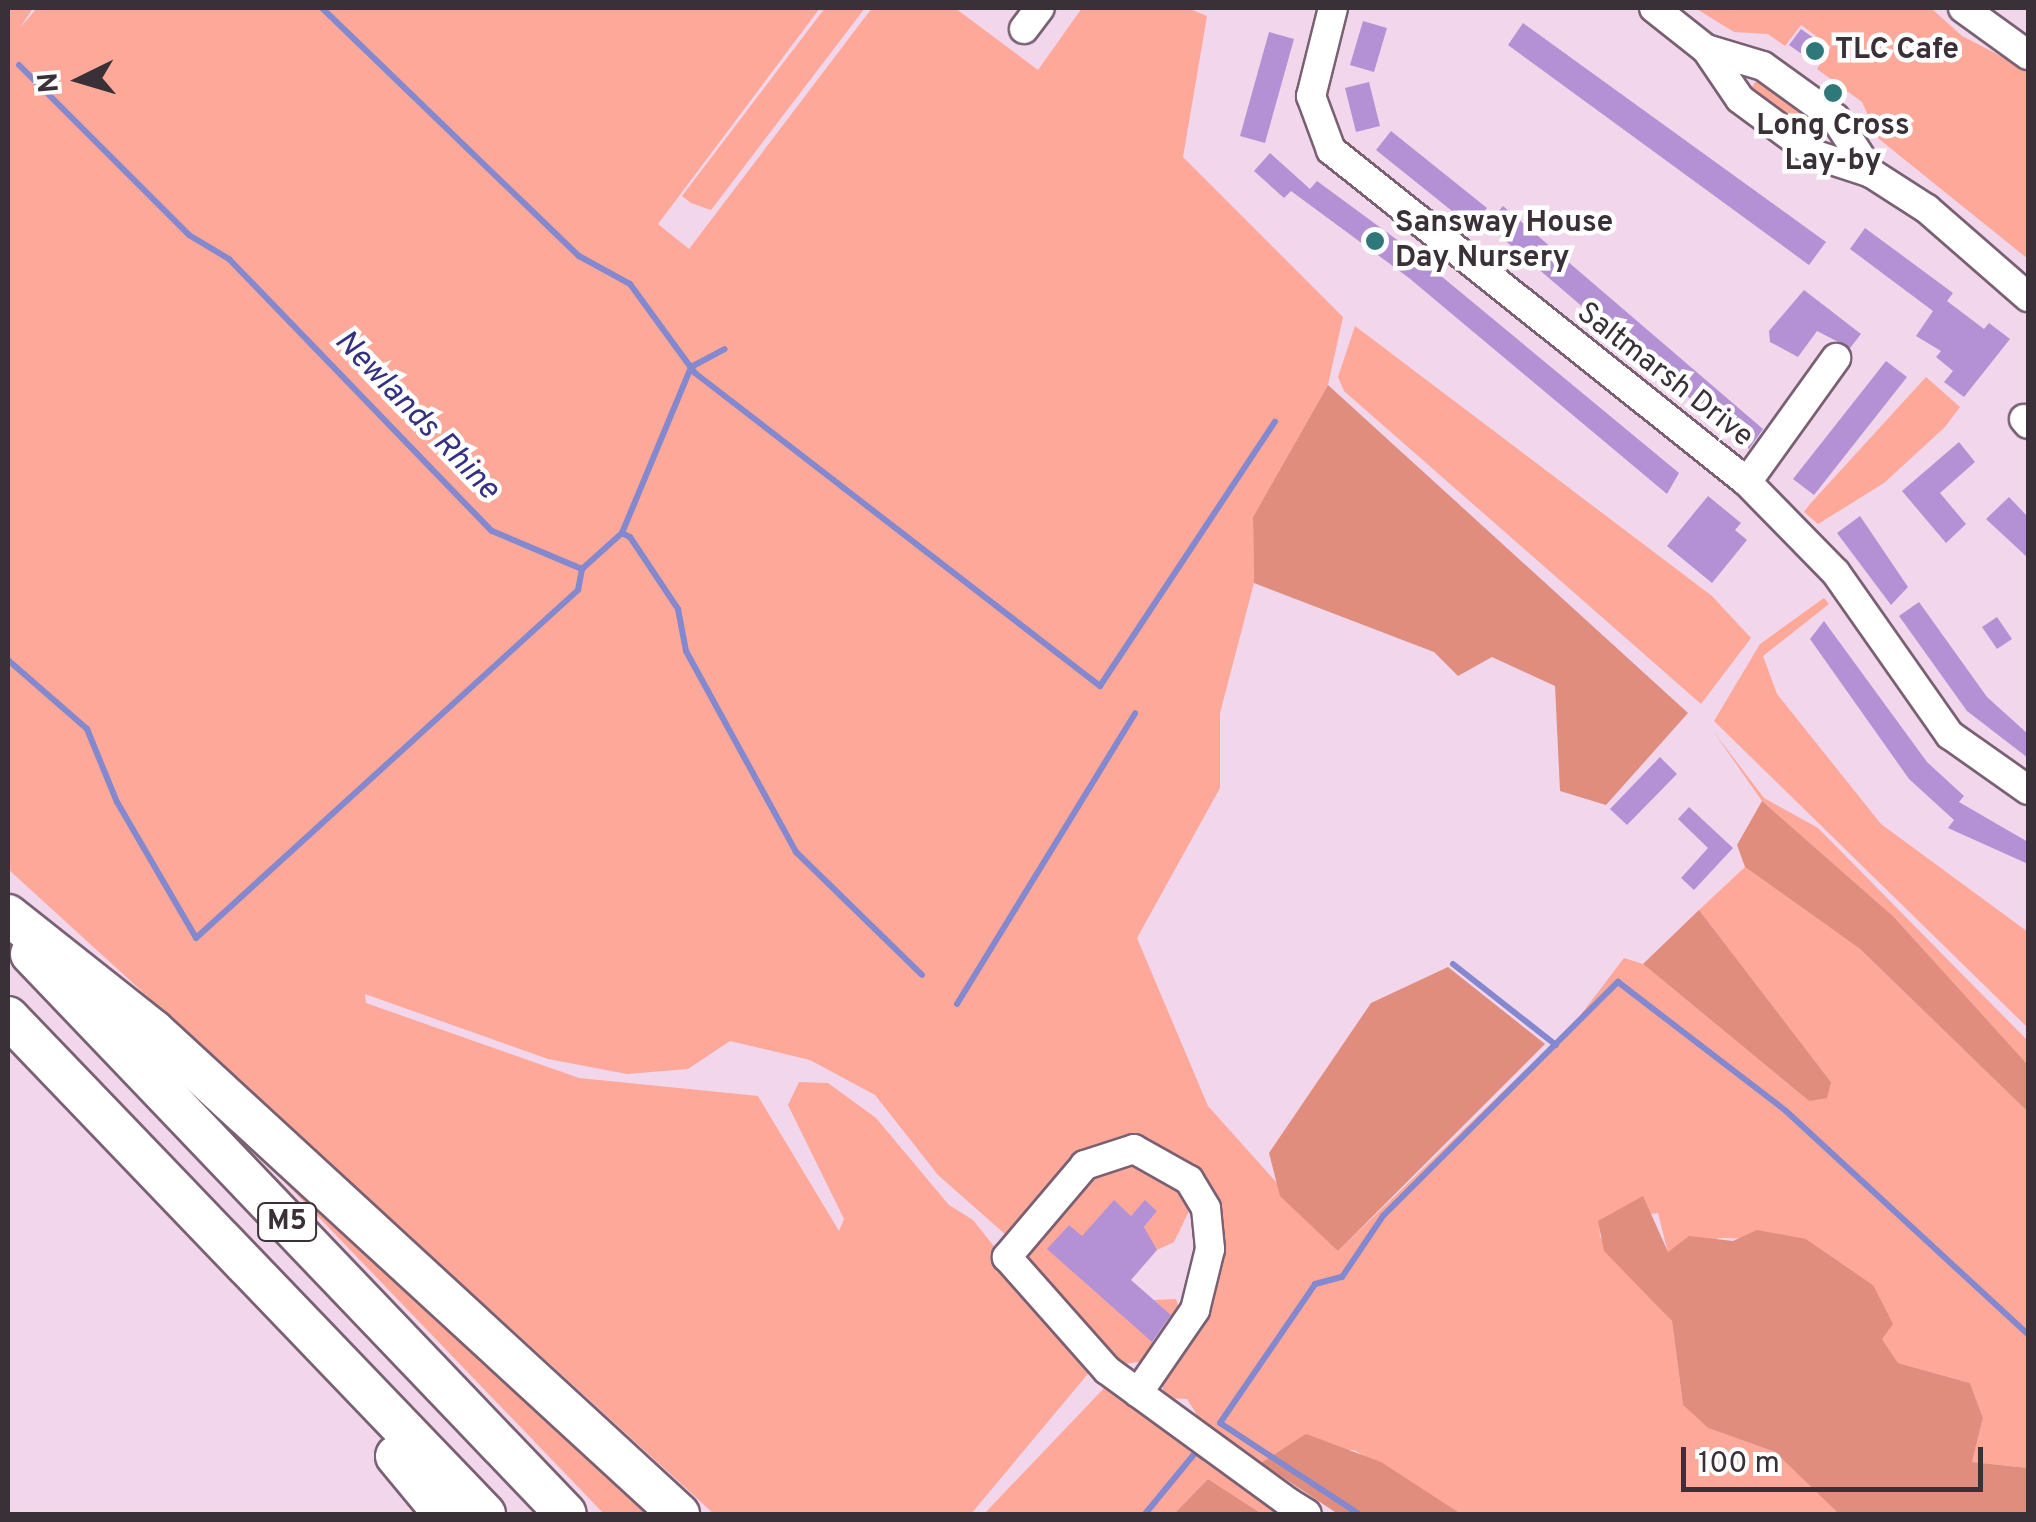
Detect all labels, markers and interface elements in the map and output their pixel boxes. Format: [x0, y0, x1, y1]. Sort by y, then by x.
north arrow [30, 30, 130, 130]
place label: TLC Cafe [1835, 33, 1959, 69]
marker: TLC Cafe [1804, 40, 1826, 62]
text: N [31, 71, 69, 94]
marker: Long Cross Lay-by [1822, 82, 1844, 104]
place label: Long Cross Lay-by [1756, 109, 1910, 180]
place label: Sansway House Day Nursery [1395, 206, 1613, 276]
marker: Sansway House Day Nursery [1364, 230, 1386, 252]
street label: Saltmarsh Drive [1569, 296, 1759, 456]
water label: Newlands Rhine [325, 323, 507, 509]
road number: M5 [257, 1199, 317, 1245]
scale bar [1686, 1427, 1988, 1489]
text: 100 m [1698, 1446, 1780, 1483]

